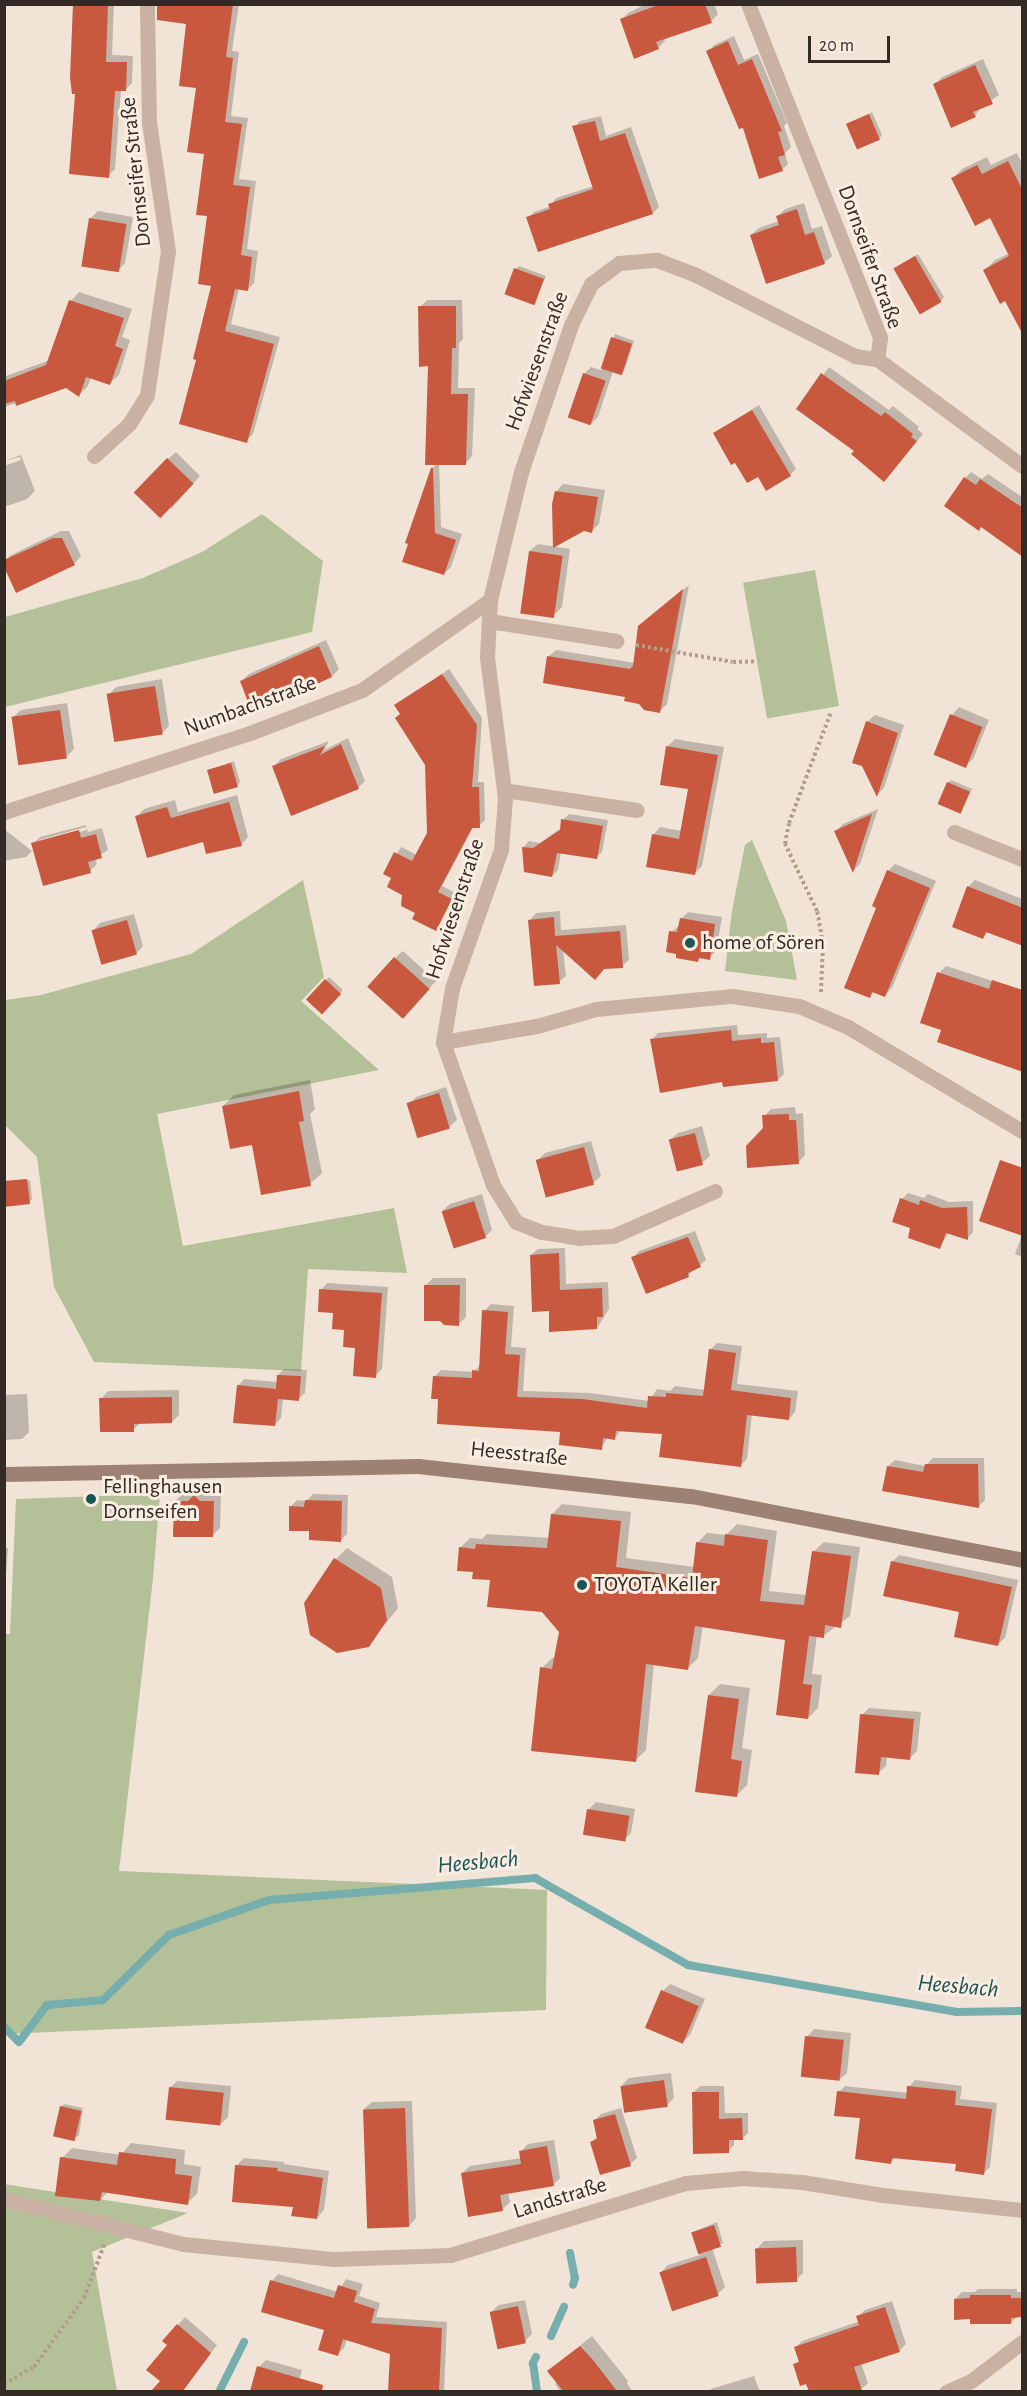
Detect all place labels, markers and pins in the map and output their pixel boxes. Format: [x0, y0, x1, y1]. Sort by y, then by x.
place label: home of Sören [702, 930, 825, 956]
marker: home of Sören [683, 936, 697, 950]
place label: Fellinghausen Dornseifen [103, 1473, 223, 1524]
marker: Fellinghausen Dornseifen [84, 1492, 98, 1506]
place label: TOYOTA Keller [594, 1572, 717, 1598]
marker: TOYOTA Keller [575, 1578, 589, 1592]

